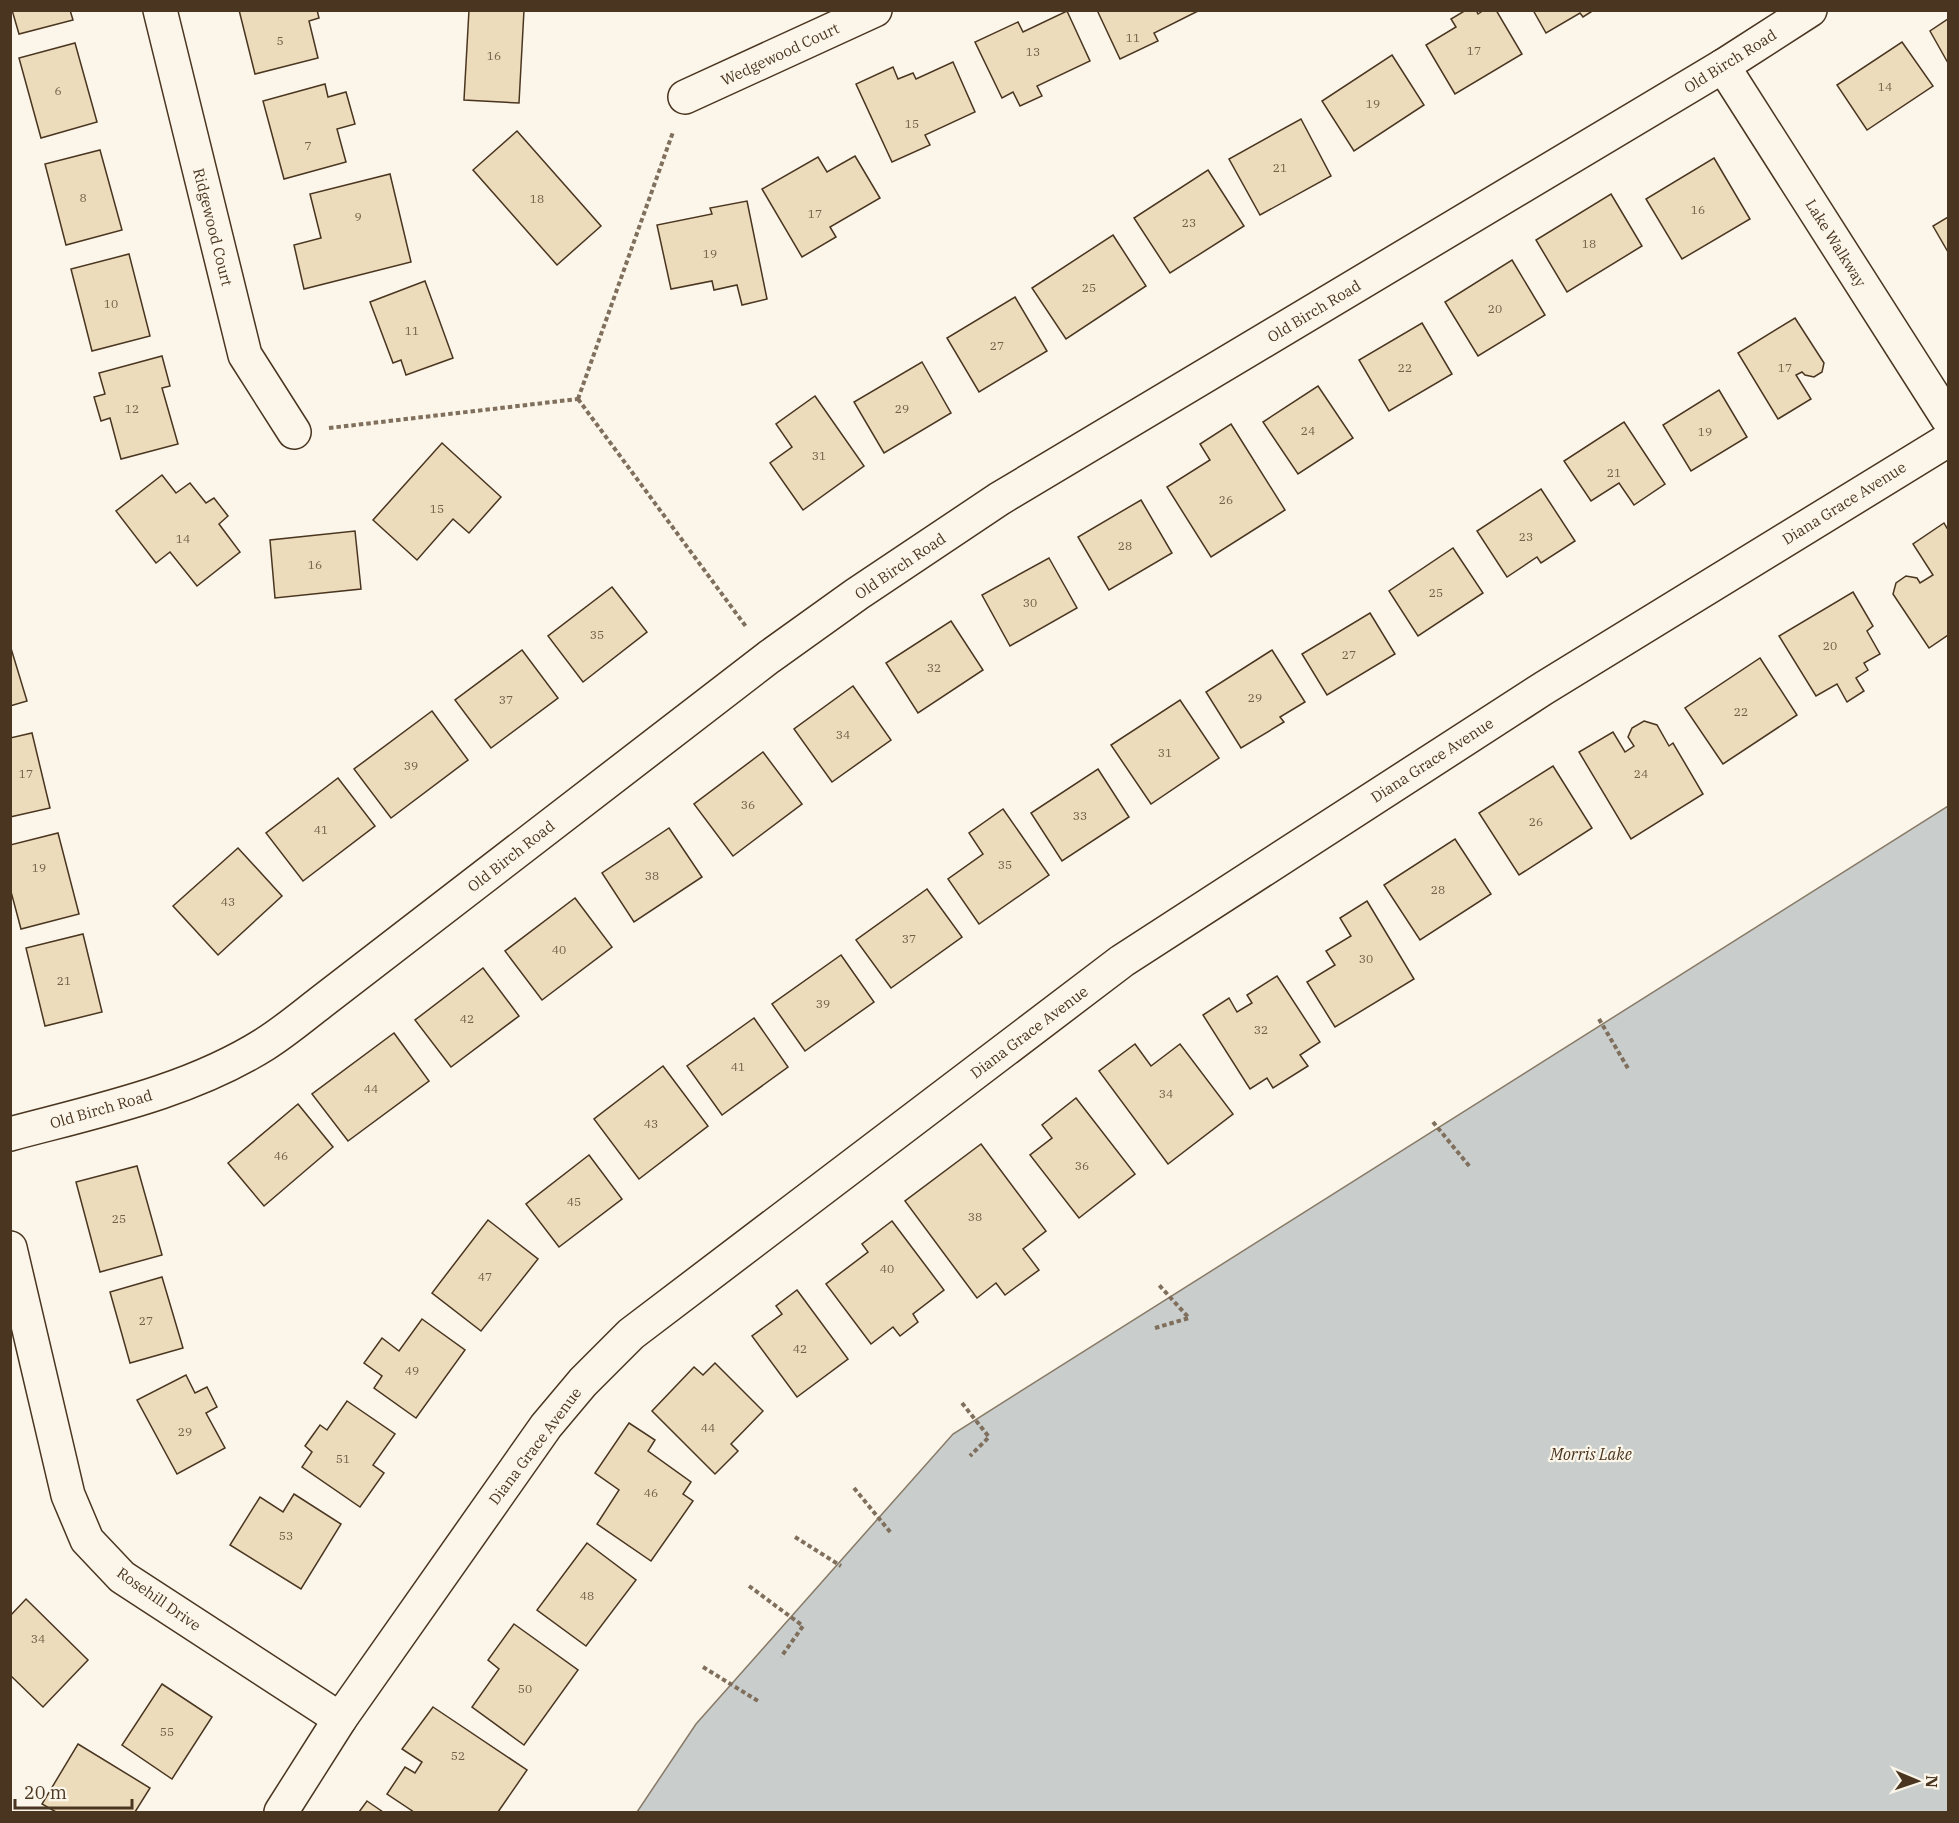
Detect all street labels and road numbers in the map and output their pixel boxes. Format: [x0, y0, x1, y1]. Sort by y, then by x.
street label: Wedgewood Court [718, 18, 842, 90]
street label: Old Birch Road [1680, 25, 1780, 97]
street label: Ridgewood Court [189, 166, 237, 288]
street label: Lake Walkway [1801, 196, 1871, 290]
street label: Old Birch Road [1264, 276, 1364, 346]
street label: Diana Grace Avenue [1779, 457, 1909, 549]
street label: Old Birch Road [851, 529, 949, 603]
street label: Diana Grace Avenue [1367, 713, 1497, 807]
street label: Old Birch Road [464, 816, 558, 896]
street label: Diana Grace Avenue [966, 982, 1092, 1082]
street label: Old Birch Road [48, 1085, 154, 1133]
street label: Diana Grace Avenue [485, 1383, 585, 1509]
street label: Rosehill Drive [113, 1563, 205, 1635]

